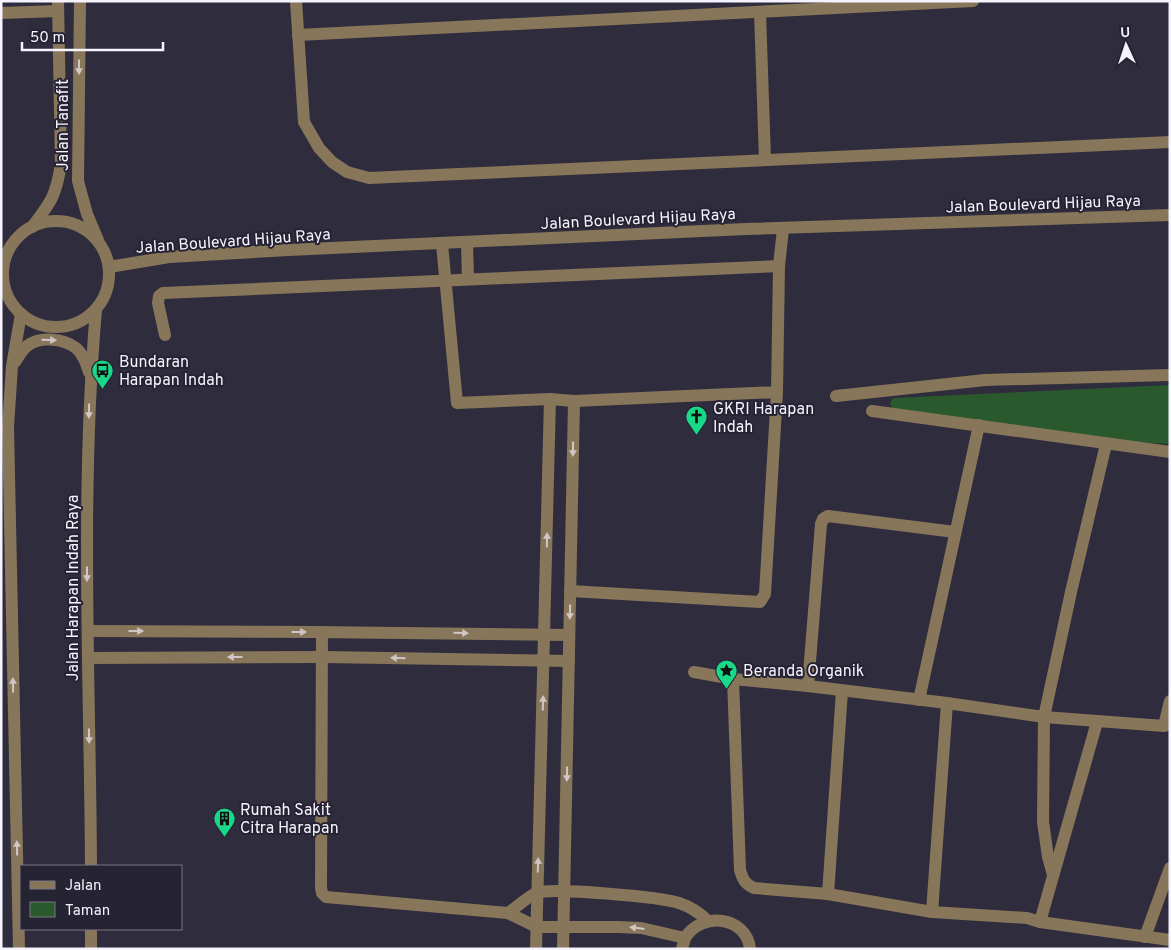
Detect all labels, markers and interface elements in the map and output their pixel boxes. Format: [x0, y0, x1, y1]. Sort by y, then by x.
scale bar [22, 20, 164, 52]
north arrow [1101, 20, 1151, 70]
text: U [1120, 25, 1131, 42]
text: 50 m [30, 29, 65, 48]
one-way arrow [75, 60, 83, 76]
street label: Jalan Tanafit [54, 79, 74, 171]
street label: Jalan Boulevard Hijau Raya [945, 192, 1141, 218]
street label: Jalan Boulevard Hijau Raya [540, 205, 736, 235]
street label: Jalan Boulevard Hijau Raya [135, 225, 331, 259]
one-way arrow [41, 336, 57, 344]
place label: Bundaran Harapan Indah [119, 353, 224, 391]
bus stop icon: Bundaran Harapan Indah [91, 358, 115, 389]
place label: GKRI Harapan Indah [713, 400, 814, 438]
one-way arrow [85, 404, 93, 420]
church icon: GKRI Harapan Indah [685, 405, 709, 436]
one-way arrow [569, 442, 577, 458]
street label: Jalan Harapan Indah Raya [64, 495, 84, 681]
one-way arrow [543, 532, 551, 548]
one-way arrow [83, 566, 91, 582]
one-way arrow [566, 604, 574, 620]
one-way arrow [129, 627, 145, 635]
one-way arrow [291, 628, 307, 636]
one-way arrow [454, 629, 470, 637]
one-way arrow [227, 653, 243, 661]
one-way arrow [389, 654, 405, 662]
place icon: Beranda Organik [715, 658, 739, 689]
place label: Beranda Organik [743, 662, 864, 682]
one-way arrow [9, 677, 17, 693]
one-way arrow [539, 694, 547, 710]
one-way arrow [86, 728, 94, 744]
one-way arrow [563, 767, 571, 783]
place label: Rumah Sakit Citra Harapan [240, 801, 339, 839]
building icon: Rumah Sakit Citra Harapan [212, 806, 236, 837]
one-way arrow [13, 839, 21, 855]
one-way arrow [534, 857, 542, 873]
legend [20, 865, 182, 930]
text: Jalan [65, 877, 102, 896]
text: Taman [65, 902, 110, 921]
one-way arrow [629, 924, 645, 932]

